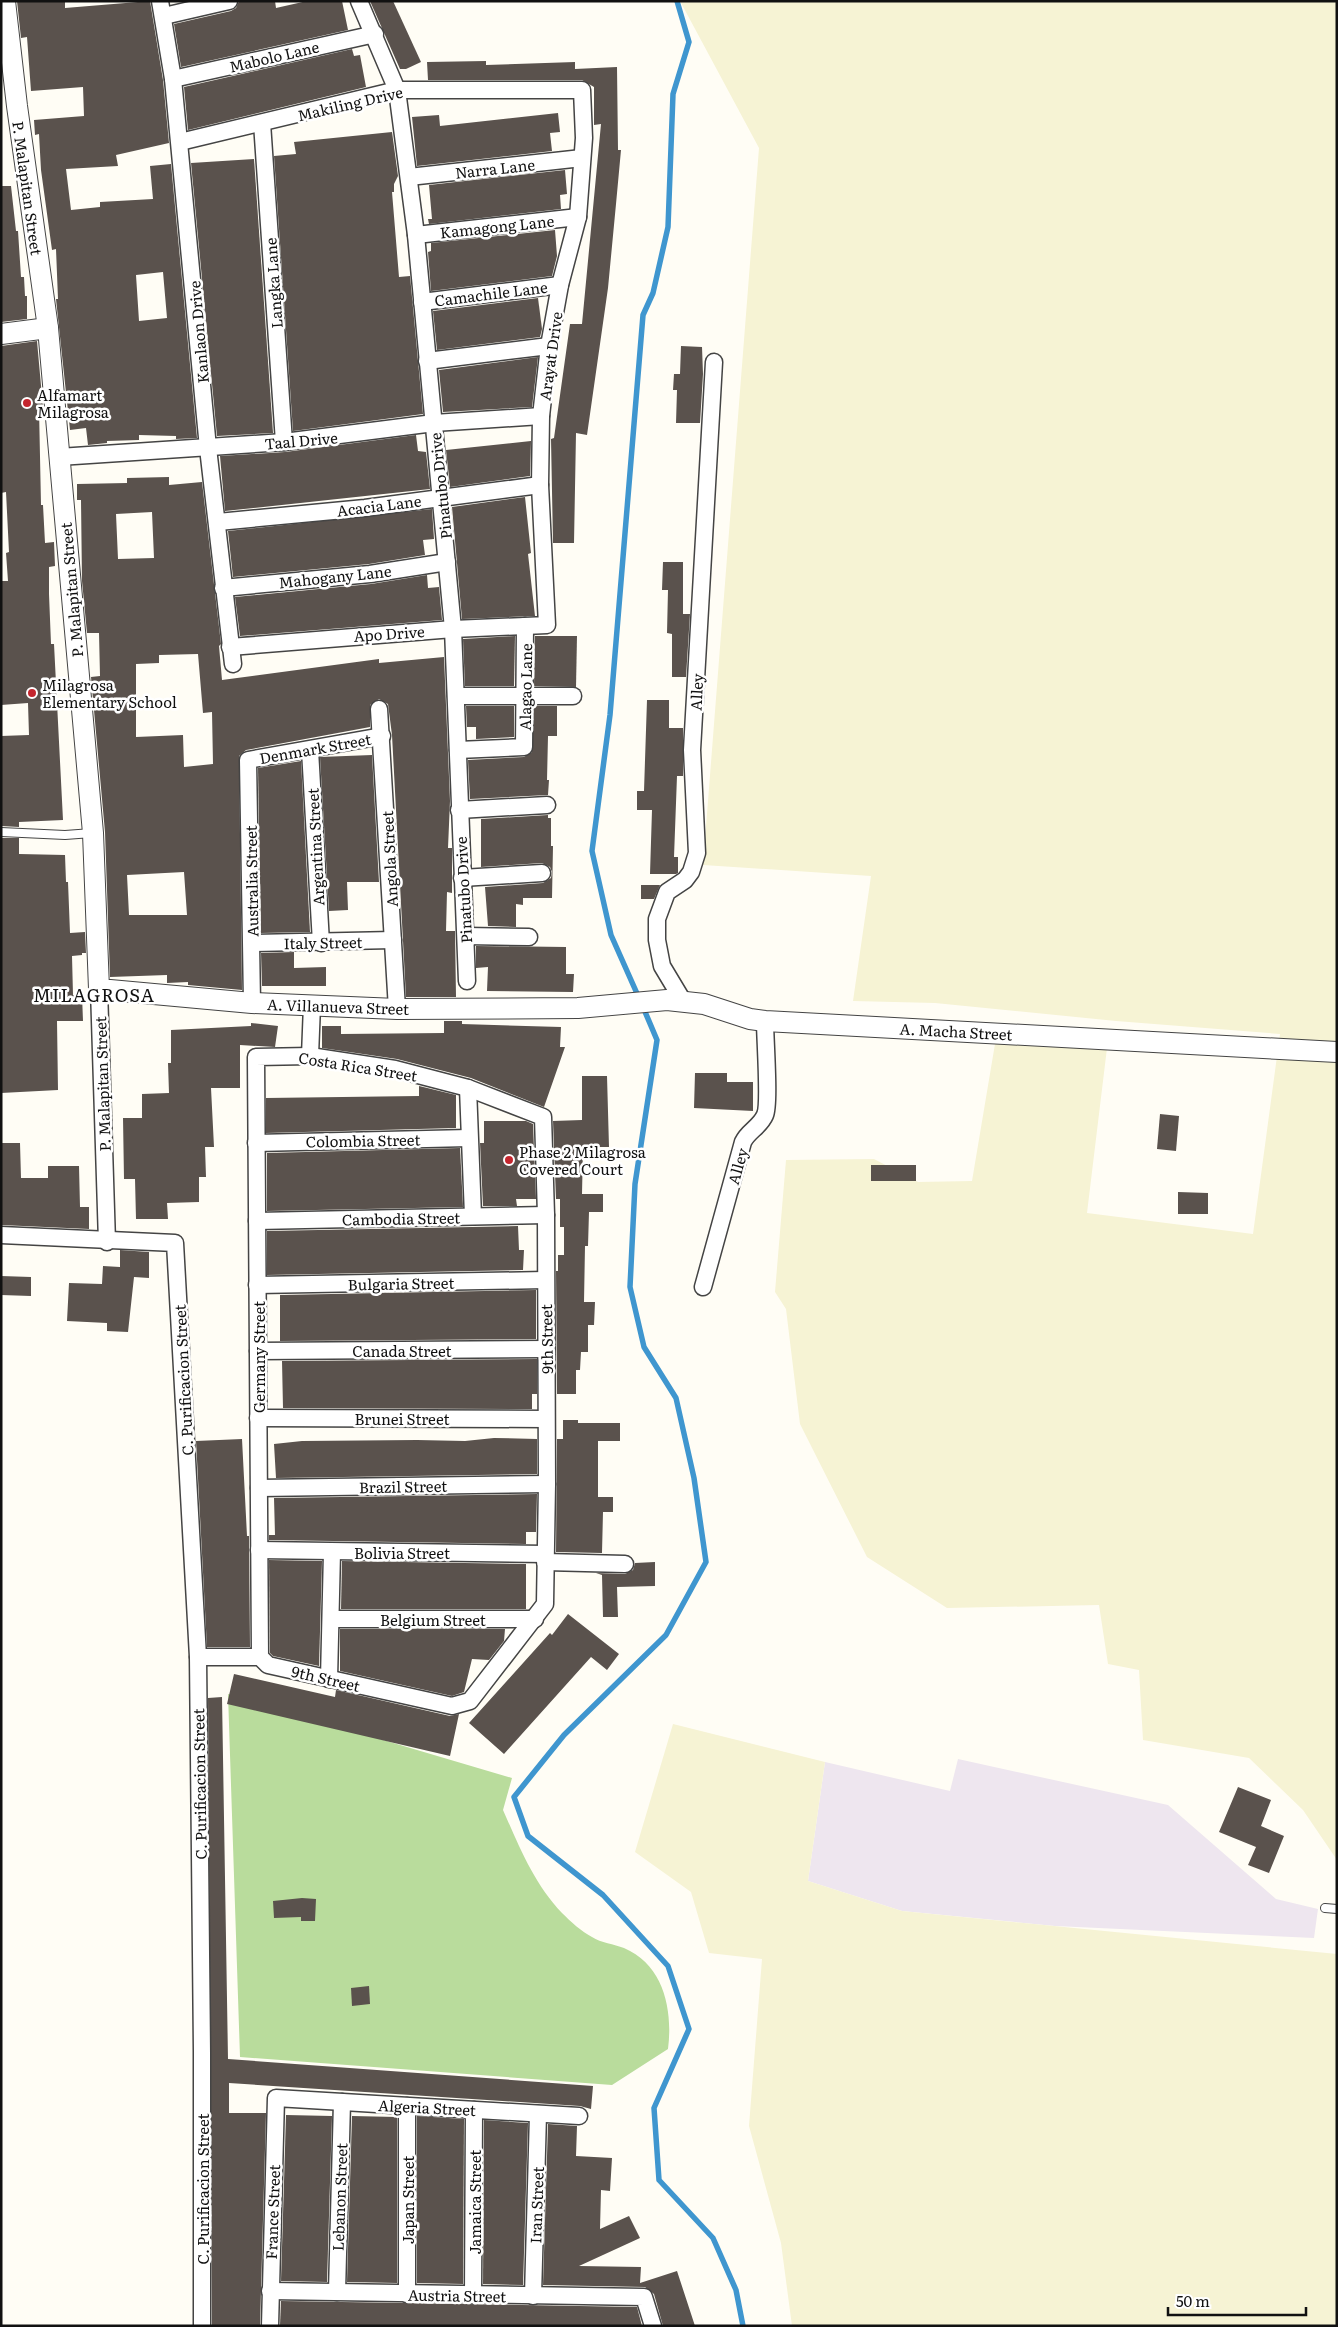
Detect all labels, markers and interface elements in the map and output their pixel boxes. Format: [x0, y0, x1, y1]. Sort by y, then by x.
street label: Mabolo Lane [227, 34, 322, 78]
street label: Makiling Drive [295, 80, 405, 126]
street label: P. Malapitan Street [7, 119, 49, 257]
street label: Narra Lane [454, 152, 536, 184]
street label: Kamagong Lane [439, 209, 555, 243]
street label: Langka Lane [258, 237, 288, 329]
street label: Camachile Lane [433, 275, 549, 311]
street label: Kanlaon Drive [182, 280, 214, 384]
street label: Arayat Drive [532, 310, 568, 402]
place label: Alfamart Milagrosa [37, 383, 110, 423]
marker: Alfamart Milagrosa [21, 397, 33, 409]
street label: Taal Drive [263, 425, 339, 455]
street label: Pinatubo Drive [423, 431, 457, 540]
street label: Acacia Lane [335, 488, 423, 522]
street label: P. Malapitan Street [54, 522, 88, 658]
street label: Mahogany Lane [277, 559, 393, 593]
street label: Apo Drive [353, 619, 426, 647]
street label: Alagao Lane [513, 643, 537, 731]
place label: Milagrosa Elementary School [42, 673, 177, 713]
street label: Alley [684, 673, 708, 711]
marker: Milagrosa Elementary School [26, 687, 38, 699]
street label: Denmark Street [257, 727, 373, 769]
street label: Argentina Street [300, 787, 330, 907]
street label: Angola Street [375, 810, 403, 908]
street label: Australia Street [239, 825, 263, 937]
street label: Pinatubo Drive [449, 836, 477, 944]
street label: Italy Street [283, 930, 363, 954]
district label: MILAGROSA [33, 981, 155, 1008]
street label: A. Villanueva Street [267, 992, 409, 1020]
street label: P. Malapitan Street [88, 1016, 116, 1152]
street label: A. Macha Street [899, 1017, 1013, 1045]
street label: Costa Rica Street [297, 1045, 419, 1087]
street label: Colombia Street [305, 1128, 421, 1152]
place label: Phase 2 Milagrosa Covered Court [519, 1140, 647, 1180]
street label: Alley [721, 1145, 753, 1187]
marker: Phase 2 Milagrosa Covered Court [503, 1154, 515, 1166]
street label: Cambodia Street [342, 1205, 460, 1231]
street label: Bulgaria Street [347, 1271, 455, 1295]
street label: Germany Street [247, 1301, 270, 1413]
street label: C. Purificacion Street [168, 1304, 198, 1456]
street label: 9th Street [534, 1304, 558, 1374]
street label: Canada Street [352, 1339, 452, 1362]
street label: Brunei Street [354, 1407, 450, 1430]
street label: Brazil Street [359, 1474, 447, 1498]
street label: Bolivia Street [354, 1541, 450, 1564]
street label: Belgium Street [380, 1608, 486, 1631]
street label: 9th Street [289, 1659, 363, 1697]
street label: C. Purificacion Street [186, 1708, 212, 1860]
street label: Algeria Street [378, 2093, 476, 2121]
street label: C. Purificacion Street [191, 2113, 214, 2265]
street label: Lebanon Street [326, 2142, 352, 2252]
street label: Jamaica Street [463, 2150, 486, 2254]
street label: Japan Street [396, 2156, 419, 2244]
street label: France Street [259, 2164, 285, 2260]
street label: Iran Street [523, 2166, 549, 2244]
street label: Austria Street [408, 2283, 506, 2307]
scale bar [1168, 2284, 1306, 2316]
text: 50 m [1176, 2289, 1210, 2312]

